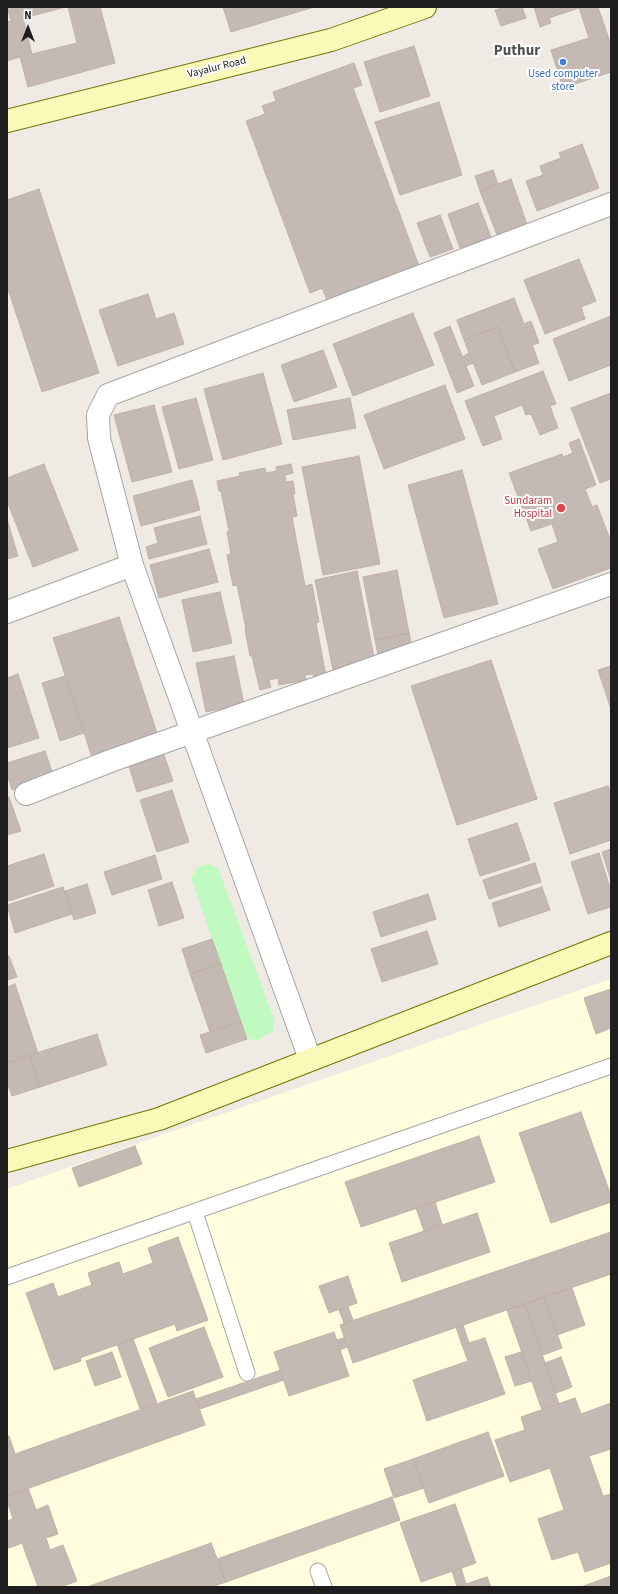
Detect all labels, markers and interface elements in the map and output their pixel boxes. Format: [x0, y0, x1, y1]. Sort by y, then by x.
north arrow [8, 8, 48, 48]
text: N [24, 8, 32, 23]
district label: Puthur [494, 43, 540, 61]
street label: Vayalur Road [186, 54, 248, 82]
marker: Used computer store [558, 57, 568, 67]
place label: Used computer store [528, 68, 598, 94]
place label: Sundaram Hospital [504, 495, 552, 521]
marker: Sundaram Hospital [555, 502, 567, 514]

